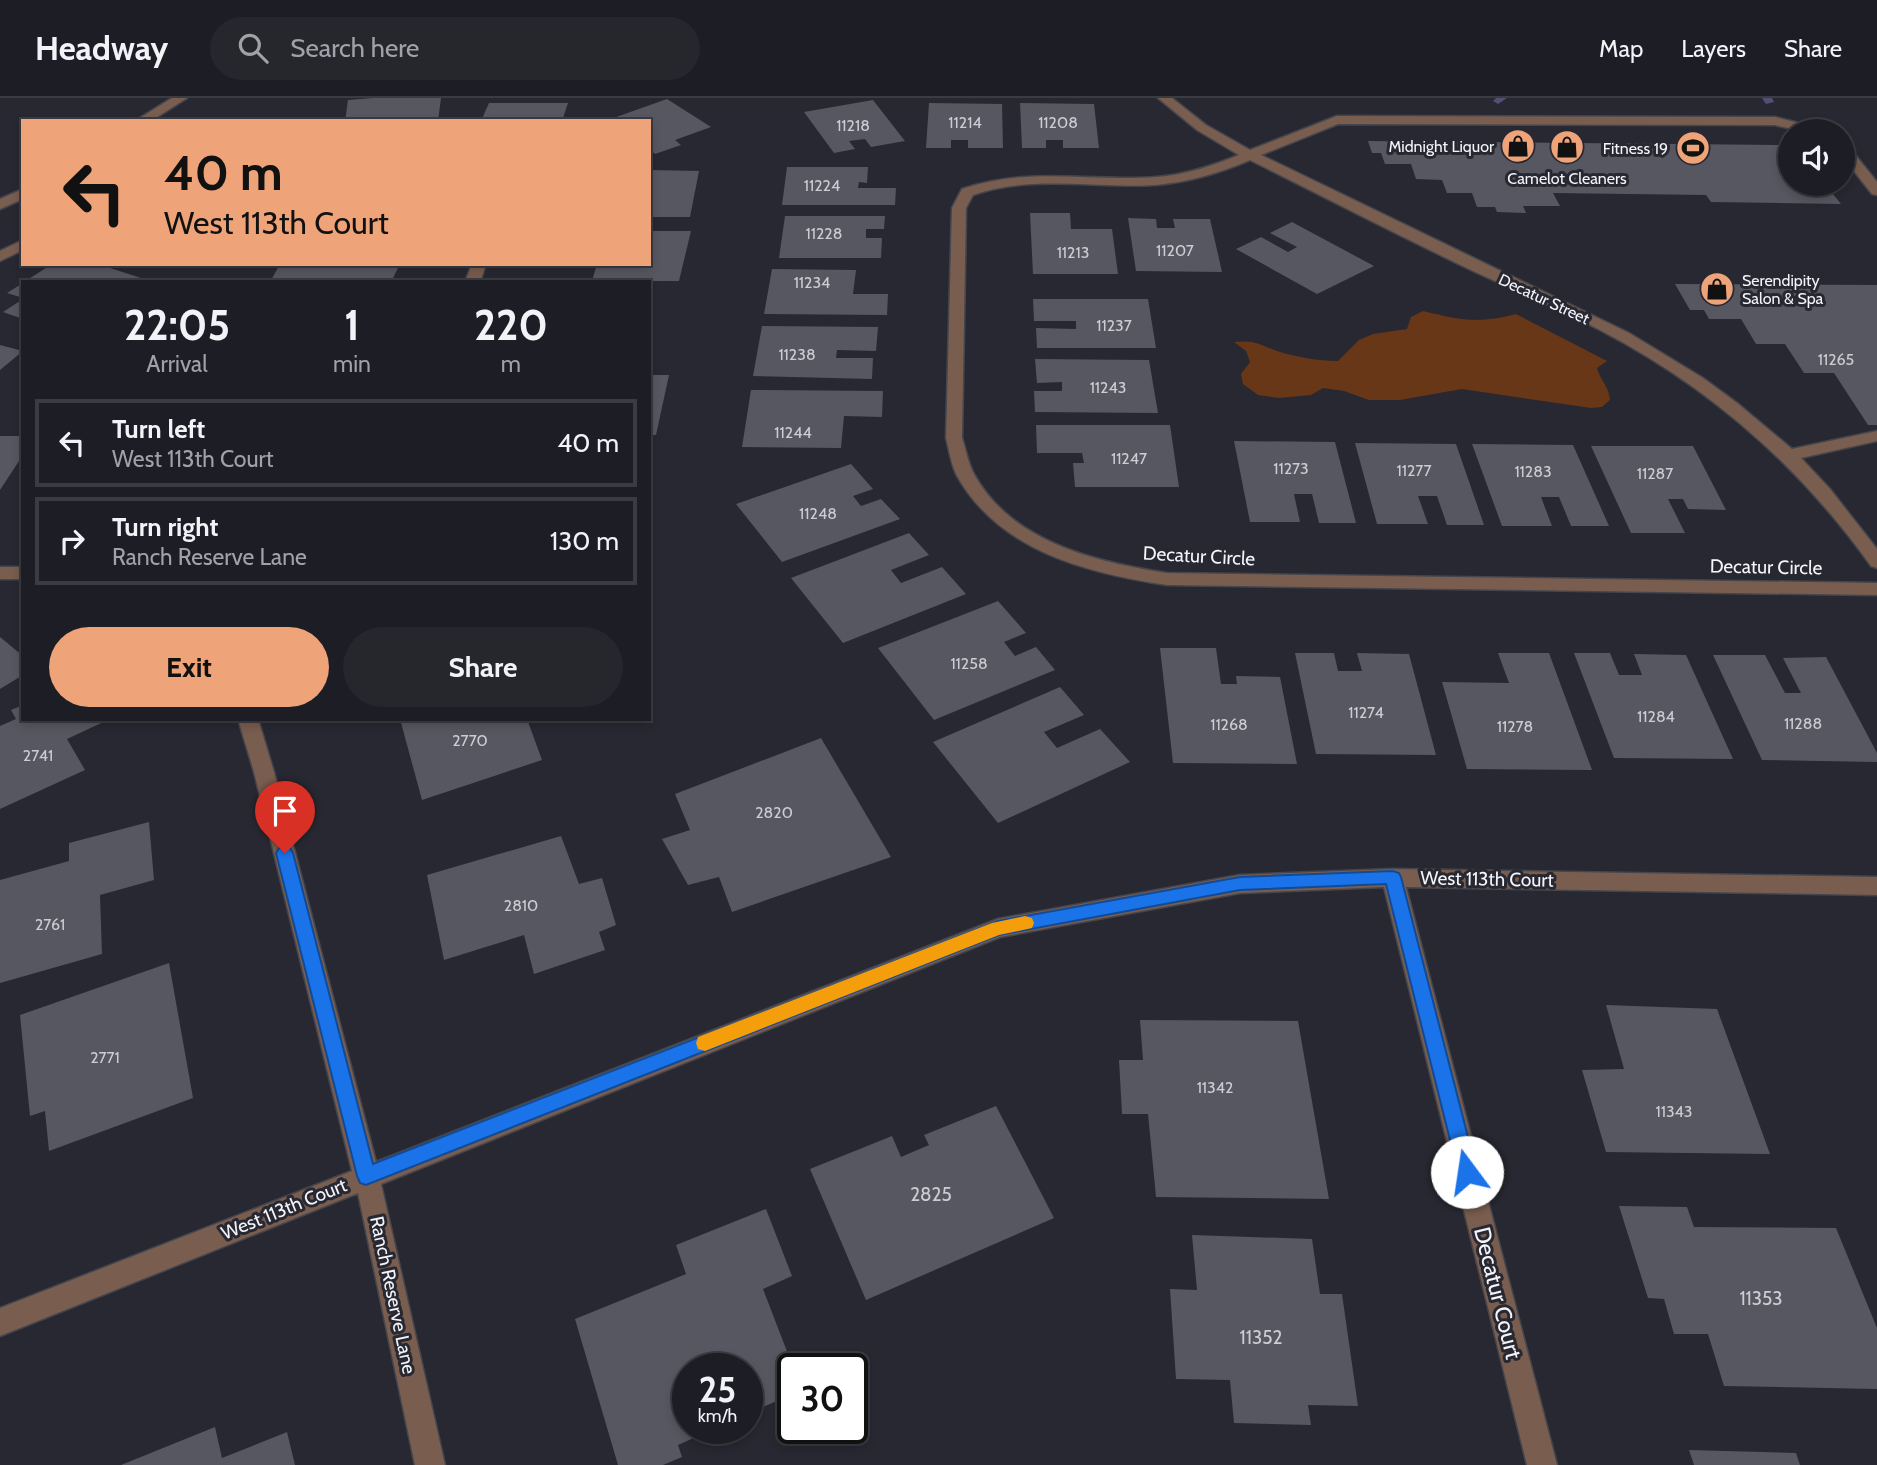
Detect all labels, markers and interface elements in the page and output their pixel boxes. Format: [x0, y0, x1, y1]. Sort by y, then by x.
search box [210, 17, 700, 80]
text: Headway [35, 28, 168, 68]
icon: search [234, 29, 272, 67]
text: Search here [290, 32, 419, 64]
text: Map [1599, 34, 1643, 63]
text: Layers [1681, 34, 1746, 63]
text: Share [1784, 34, 1842, 63]
house number: 11214 [948, 113, 982, 132]
house number: 11208 [1038, 113, 1078, 132]
house number: 11218 [836, 116, 870, 135]
map controls [1778, 119, 1855, 196]
button: sound [1778, 119, 1855, 196]
shop icon: Midnight Liquor [1499, 127, 1537, 165]
shop icon: Camelot Cleaners [1548, 128, 1586, 166]
sports icon: Fitness 19 [1674, 129, 1712, 167]
place label: Midnight Liquor [1388, 137, 1495, 156]
place label: Fitness 19 [1603, 139, 1668, 158]
text: 40 m [164, 143, 283, 202]
icon: left [49, 147, 140, 238]
place label: Camelot Cleaners [1507, 169, 1627, 188]
house number: 11224 [804, 176, 840, 195]
text: West 113th Court [164, 203, 389, 242]
house number: 11228 [806, 224, 842, 243]
house number: 11207 [1156, 241, 1194, 260]
house number: 11213 [1057, 243, 1089, 262]
street label: Decatur Street [1496, 270, 1593, 329]
shop icon: Serendipity Salon & Spa [1698, 270, 1736, 308]
place label: Serendipity Salon & Spa [1742, 271, 1824, 308]
house number: 11234 [794, 273, 830, 292]
text: 22:05 [124, 299, 230, 351]
text: 1 [344, 299, 360, 351]
text: 220 [474, 299, 548, 351]
house number: 11237 [1096, 316, 1132, 335]
house number: 11238 [778, 345, 816, 364]
text: Arrival [146, 350, 208, 378]
text: min [333, 350, 371, 378]
text: m [501, 350, 521, 378]
house number: 11265 [1818, 350, 1854, 369]
house number: 11243 [1090, 378, 1126, 397]
text: Turn left [112, 413, 205, 445]
house number: 11244 [774, 423, 812, 442]
icon: left [53, 424, 91, 462]
text: 40 m [557, 427, 619, 459]
text: West 113th Court [112, 445, 273, 473]
house number: 11247 [1111, 449, 1147, 468]
house number: 11273 [1273, 459, 1309, 478]
house number: 11277 [1397, 461, 1431, 480]
house number: 11283 [1514, 462, 1552, 481]
house number: 11287 [1637, 464, 1673, 483]
house number: 11248 [799, 504, 837, 523]
text: Turn right [112, 511, 218, 543]
icon: right [53, 522, 91, 560]
text: 130 m [550, 525, 619, 557]
street label: Decatur Circle [1142, 542, 1256, 570]
text: Ranch Reserve Lane [112, 543, 307, 571]
street label: Decatur Circle [1710, 555, 1823, 579]
button: Exit [49, 627, 329, 707]
button: Share [343, 627, 623, 707]
house number: 11258 [950, 654, 988, 673]
house number: 11274 [1348, 703, 1384, 722]
house number: 11284 [1637, 707, 1675, 726]
house number: 11288 [1784, 714, 1822, 733]
house number: 11268 [1210, 715, 1248, 734]
house number: 11278 [1497, 717, 1533, 736]
house number: 2770 [452, 731, 488, 750]
house number: 2741 [23, 746, 53, 765]
pin [255, 781, 315, 853]
icon: arrive [266, 792, 304, 830]
house number: 2820 [755, 803, 793, 822]
street label: West 113th Court [1420, 866, 1554, 892]
house number: 2810 [504, 896, 538, 915]
house number: 2761 [35, 915, 65, 934]
house number: 2771 [90, 1048, 120, 1067]
house number: 11342 [1197, 1078, 1233, 1097]
house number: 11343 [1656, 1102, 1693, 1121]
position arrow [1430, 1135, 1504, 1209]
street label: West 113th Court [218, 1173, 351, 1245]
house number: 2825 [910, 1183, 952, 1206]
street label: Ranch Reserve Lane [365, 1214, 421, 1376]
street label: Decatur Court [1468, 1224, 1528, 1362]
house number: 11353 [1739, 1287, 1783, 1310]
house number: 11352 [1240, 1326, 1282, 1349]
speed limit sign: 30 [777, 1353, 868, 1444]
text: 25 [699, 1368, 736, 1411]
text: km/h [698, 1405, 737, 1427]

